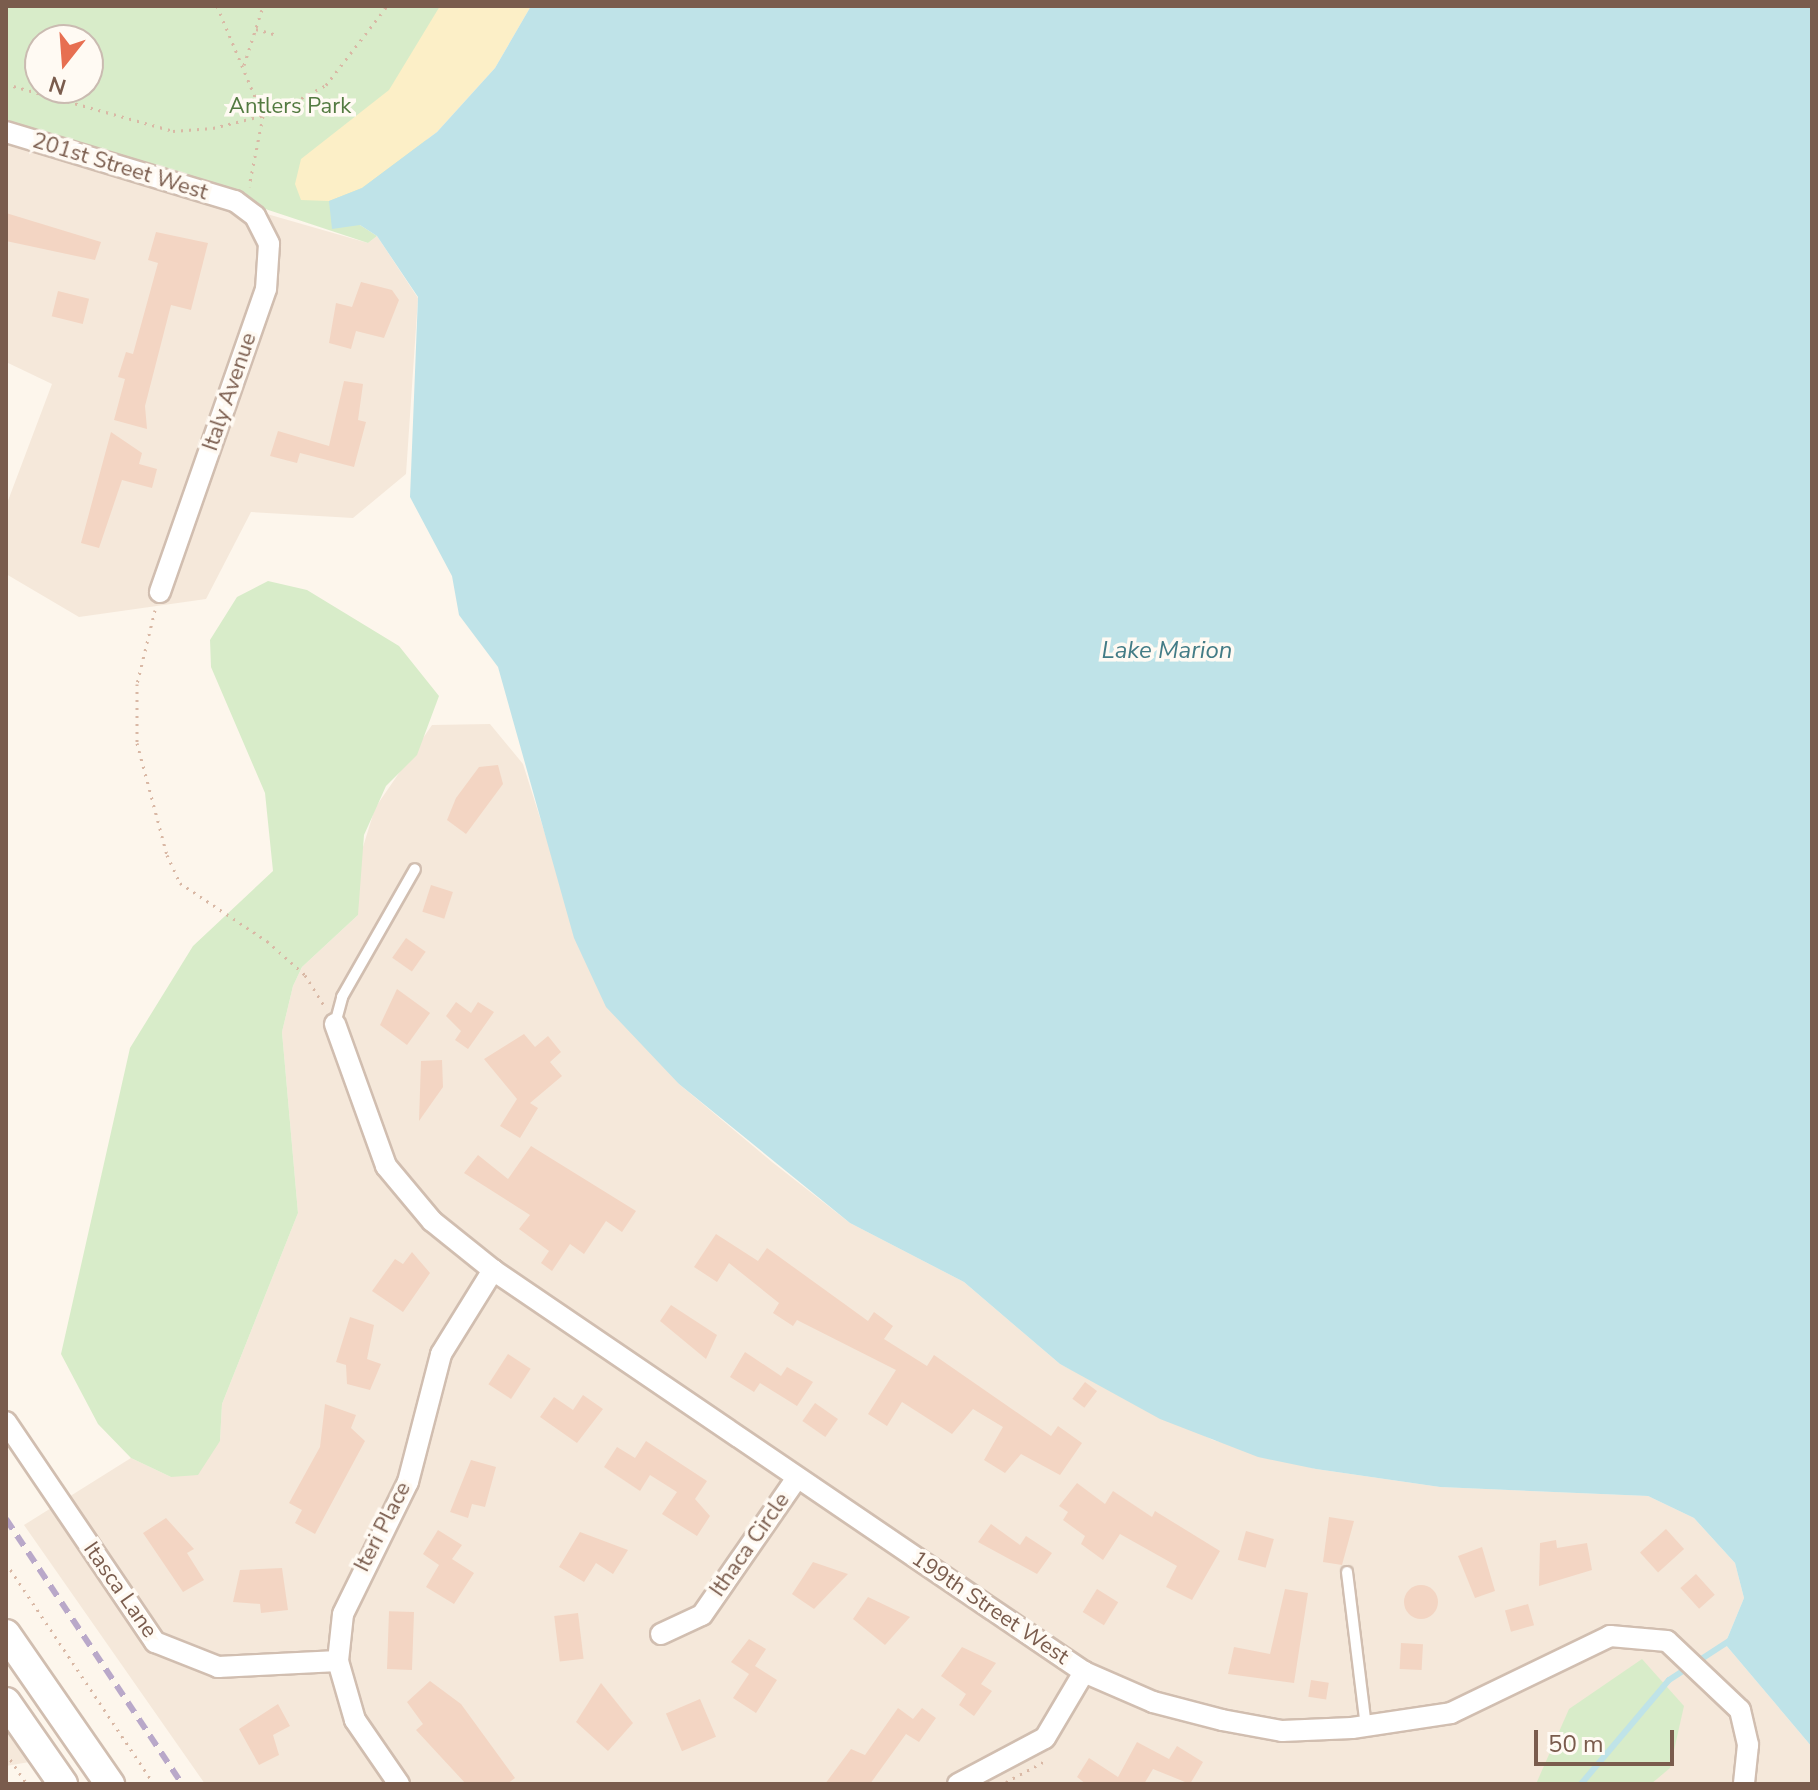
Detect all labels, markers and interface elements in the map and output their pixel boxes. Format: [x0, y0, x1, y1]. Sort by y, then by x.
north arrow [24, 24, 104, 104]
text: N [45, 68, 70, 102]
park label: Antlers Park [229, 94, 351, 120]
street label: 201st Street West [29, 128, 211, 206]
street label: Italy Avenue [197, 330, 263, 454]
water label: Lake Marion [1102, 637, 1232, 665]
street label: Iteri Place [349, 1478, 417, 1576]
street label: Ithaca Circle [705, 1488, 795, 1602]
street label: Itasca Lane [77, 1537, 163, 1643]
street label: 199th Street West [906, 1546, 1074, 1670]
scale bar [1538, 1714, 1678, 1764]
text: 50 m [1548, 1728, 1604, 1760]

